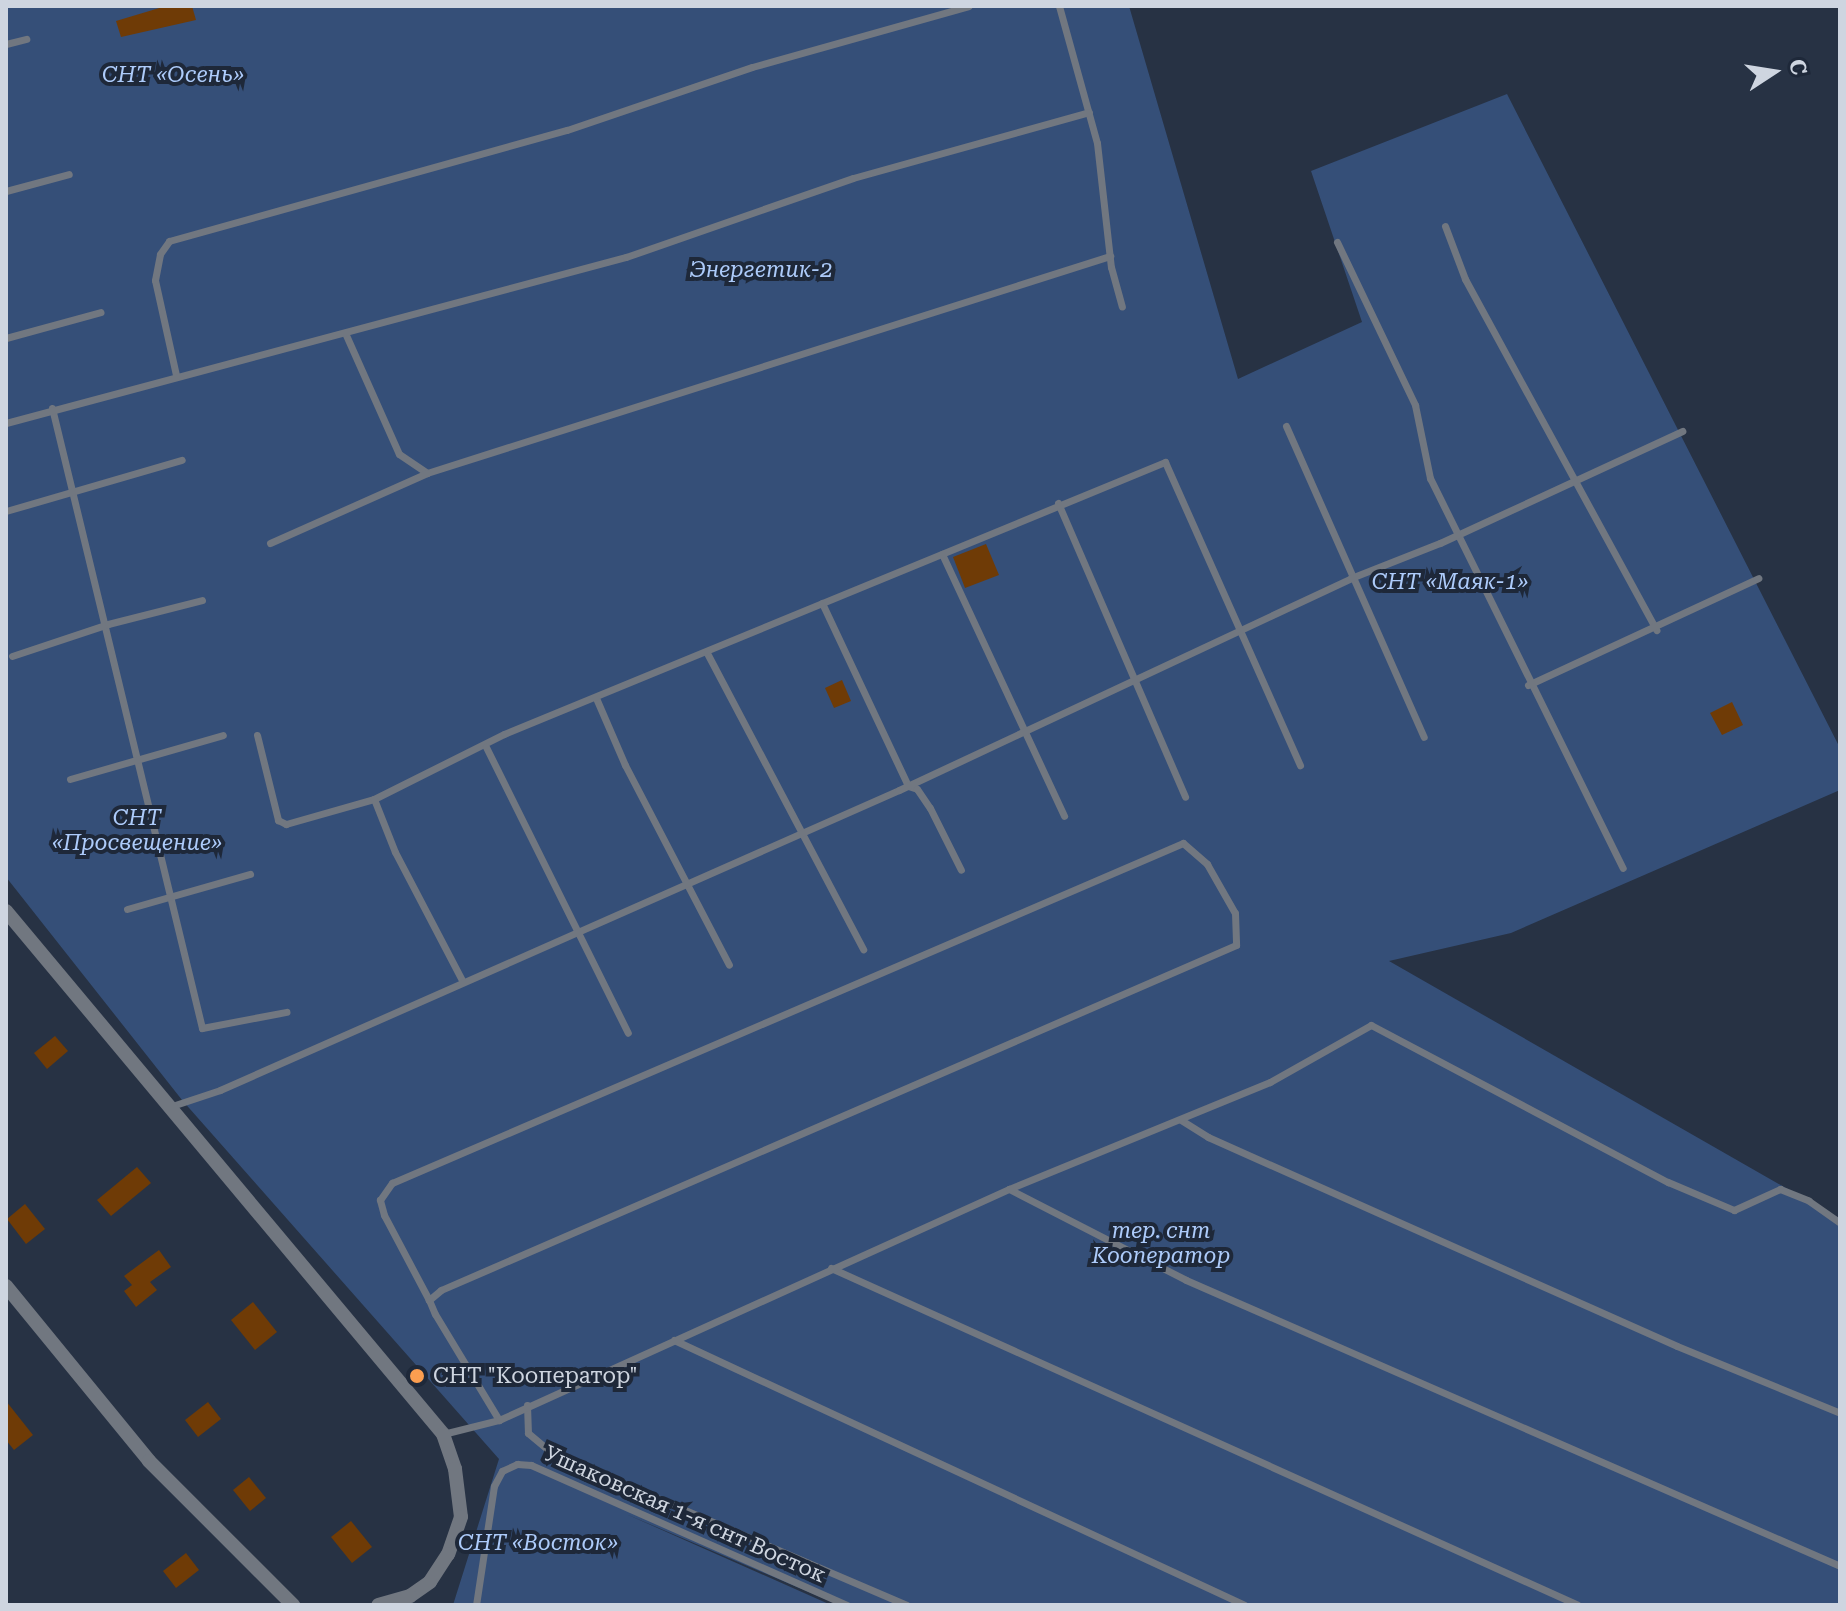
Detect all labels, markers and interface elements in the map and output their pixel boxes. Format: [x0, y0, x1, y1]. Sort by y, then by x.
north arrow [1734, 32, 1814, 112]
text: С [1784, 57, 1812, 77]
park label: СНТ «Осень» [102, 62, 244, 88]
park label: Энергетик-2 [689, 257, 833, 283]
park label: СНТ «Маяк-1» [1372, 569, 1528, 595]
park label: СНТ «Просвещение» [52, 804, 222, 856]
park label: тер. снт Кооператор [1092, 1217, 1230, 1268]
place label: СНТ "Кооператор" [433, 1363, 638, 1389]
marker: СНТ "Кооператор" [408, 1367, 426, 1385]
street label: Ушаковская 1-я снт Восток [540, 1440, 830, 1588]
park label: СНТ «Восток» [458, 1530, 618, 1556]

